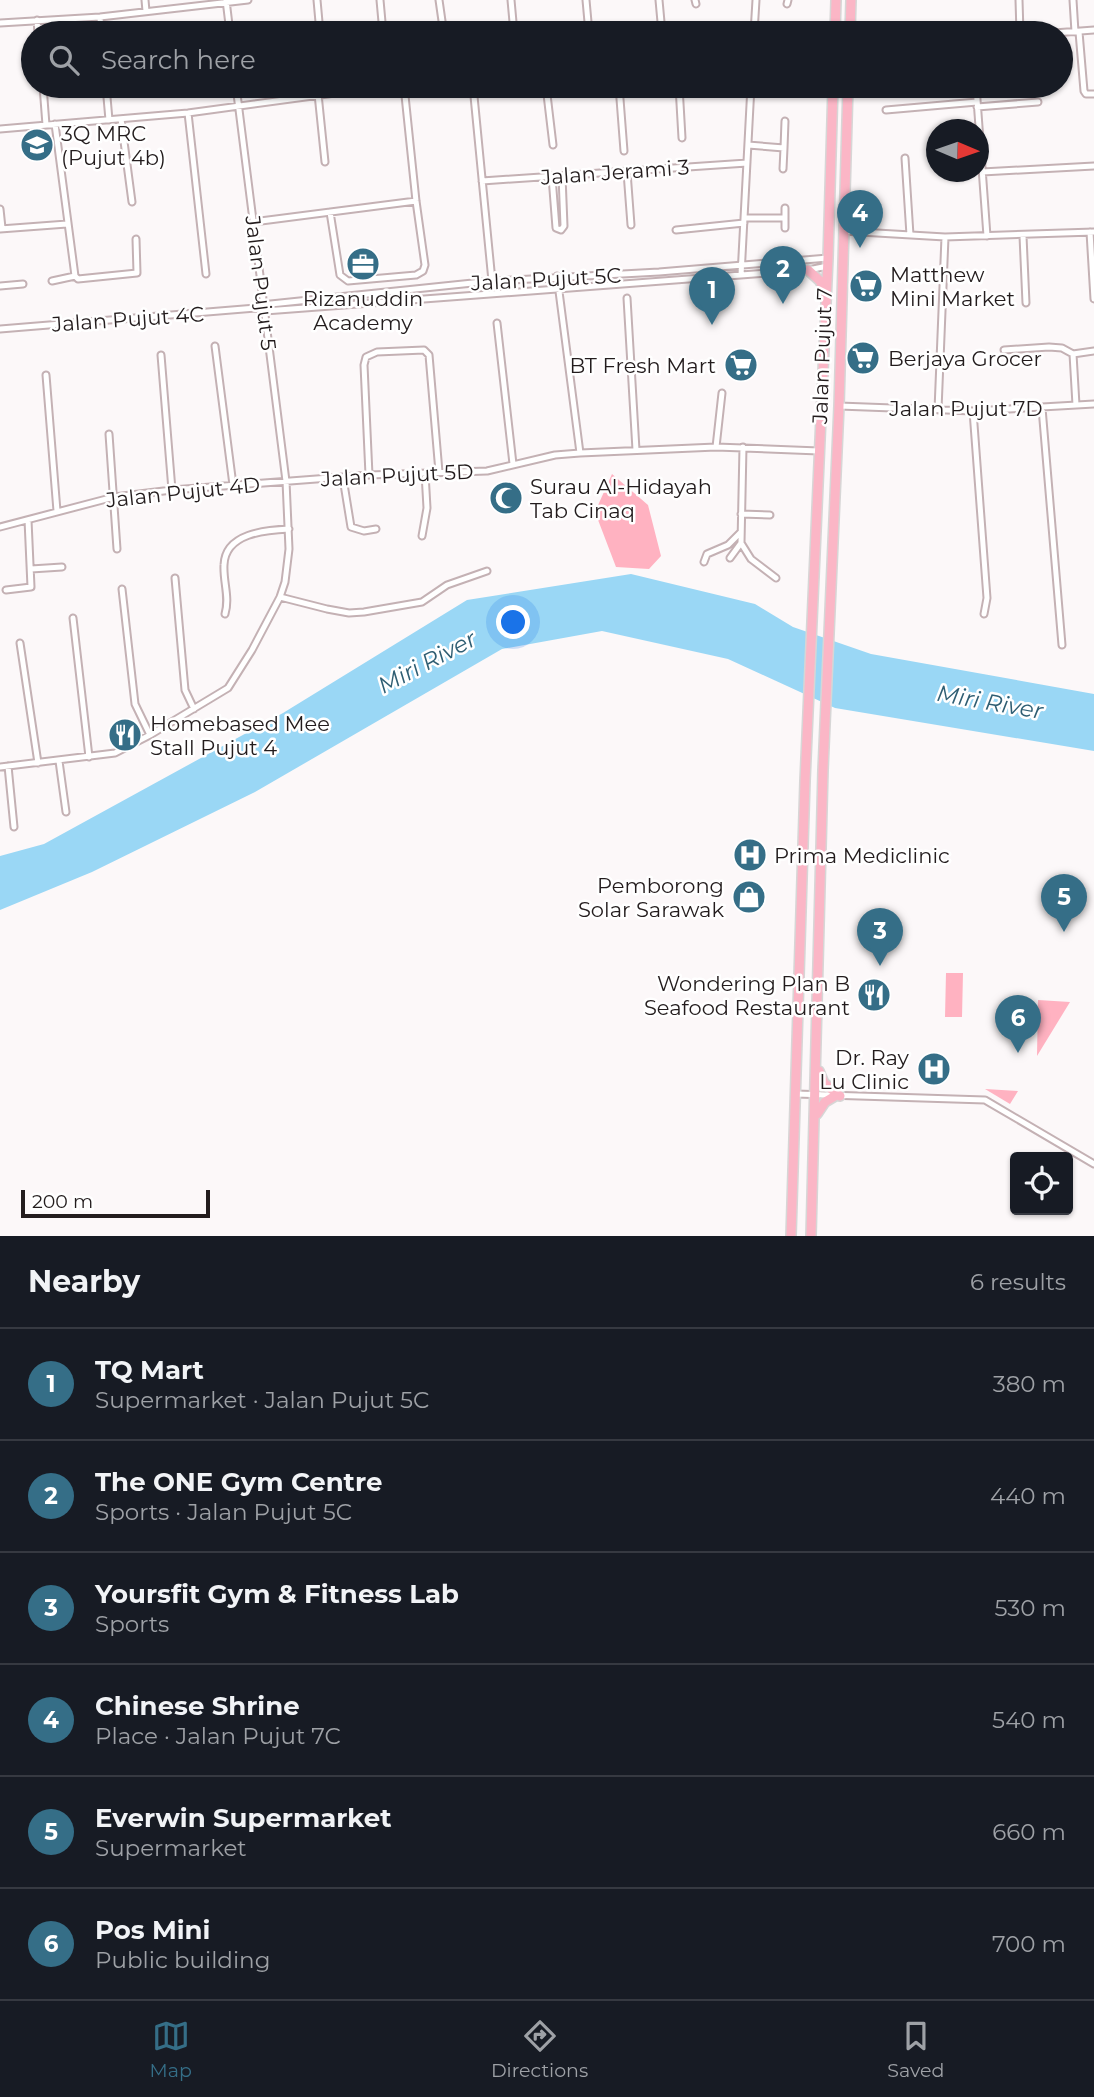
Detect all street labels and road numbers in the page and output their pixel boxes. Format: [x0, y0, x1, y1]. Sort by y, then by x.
street label: Jalan Jerami 3 [539, 154, 690, 190]
street label: Jalan Pujut 5 [240, 213, 282, 352]
street label: Jalan Pujut 5C [469, 263, 622, 295]
street label: Jalan Pujut 7 [807, 288, 837, 425]
street label: Jalan Pujut 4C [50, 301, 205, 337]
street label: Jalan Pujut 7D [888, 396, 1043, 421]
street label: Jalan Pujut 5D [319, 459, 474, 492]
street label: Jalan Pujut 4D [104, 471, 261, 513]

